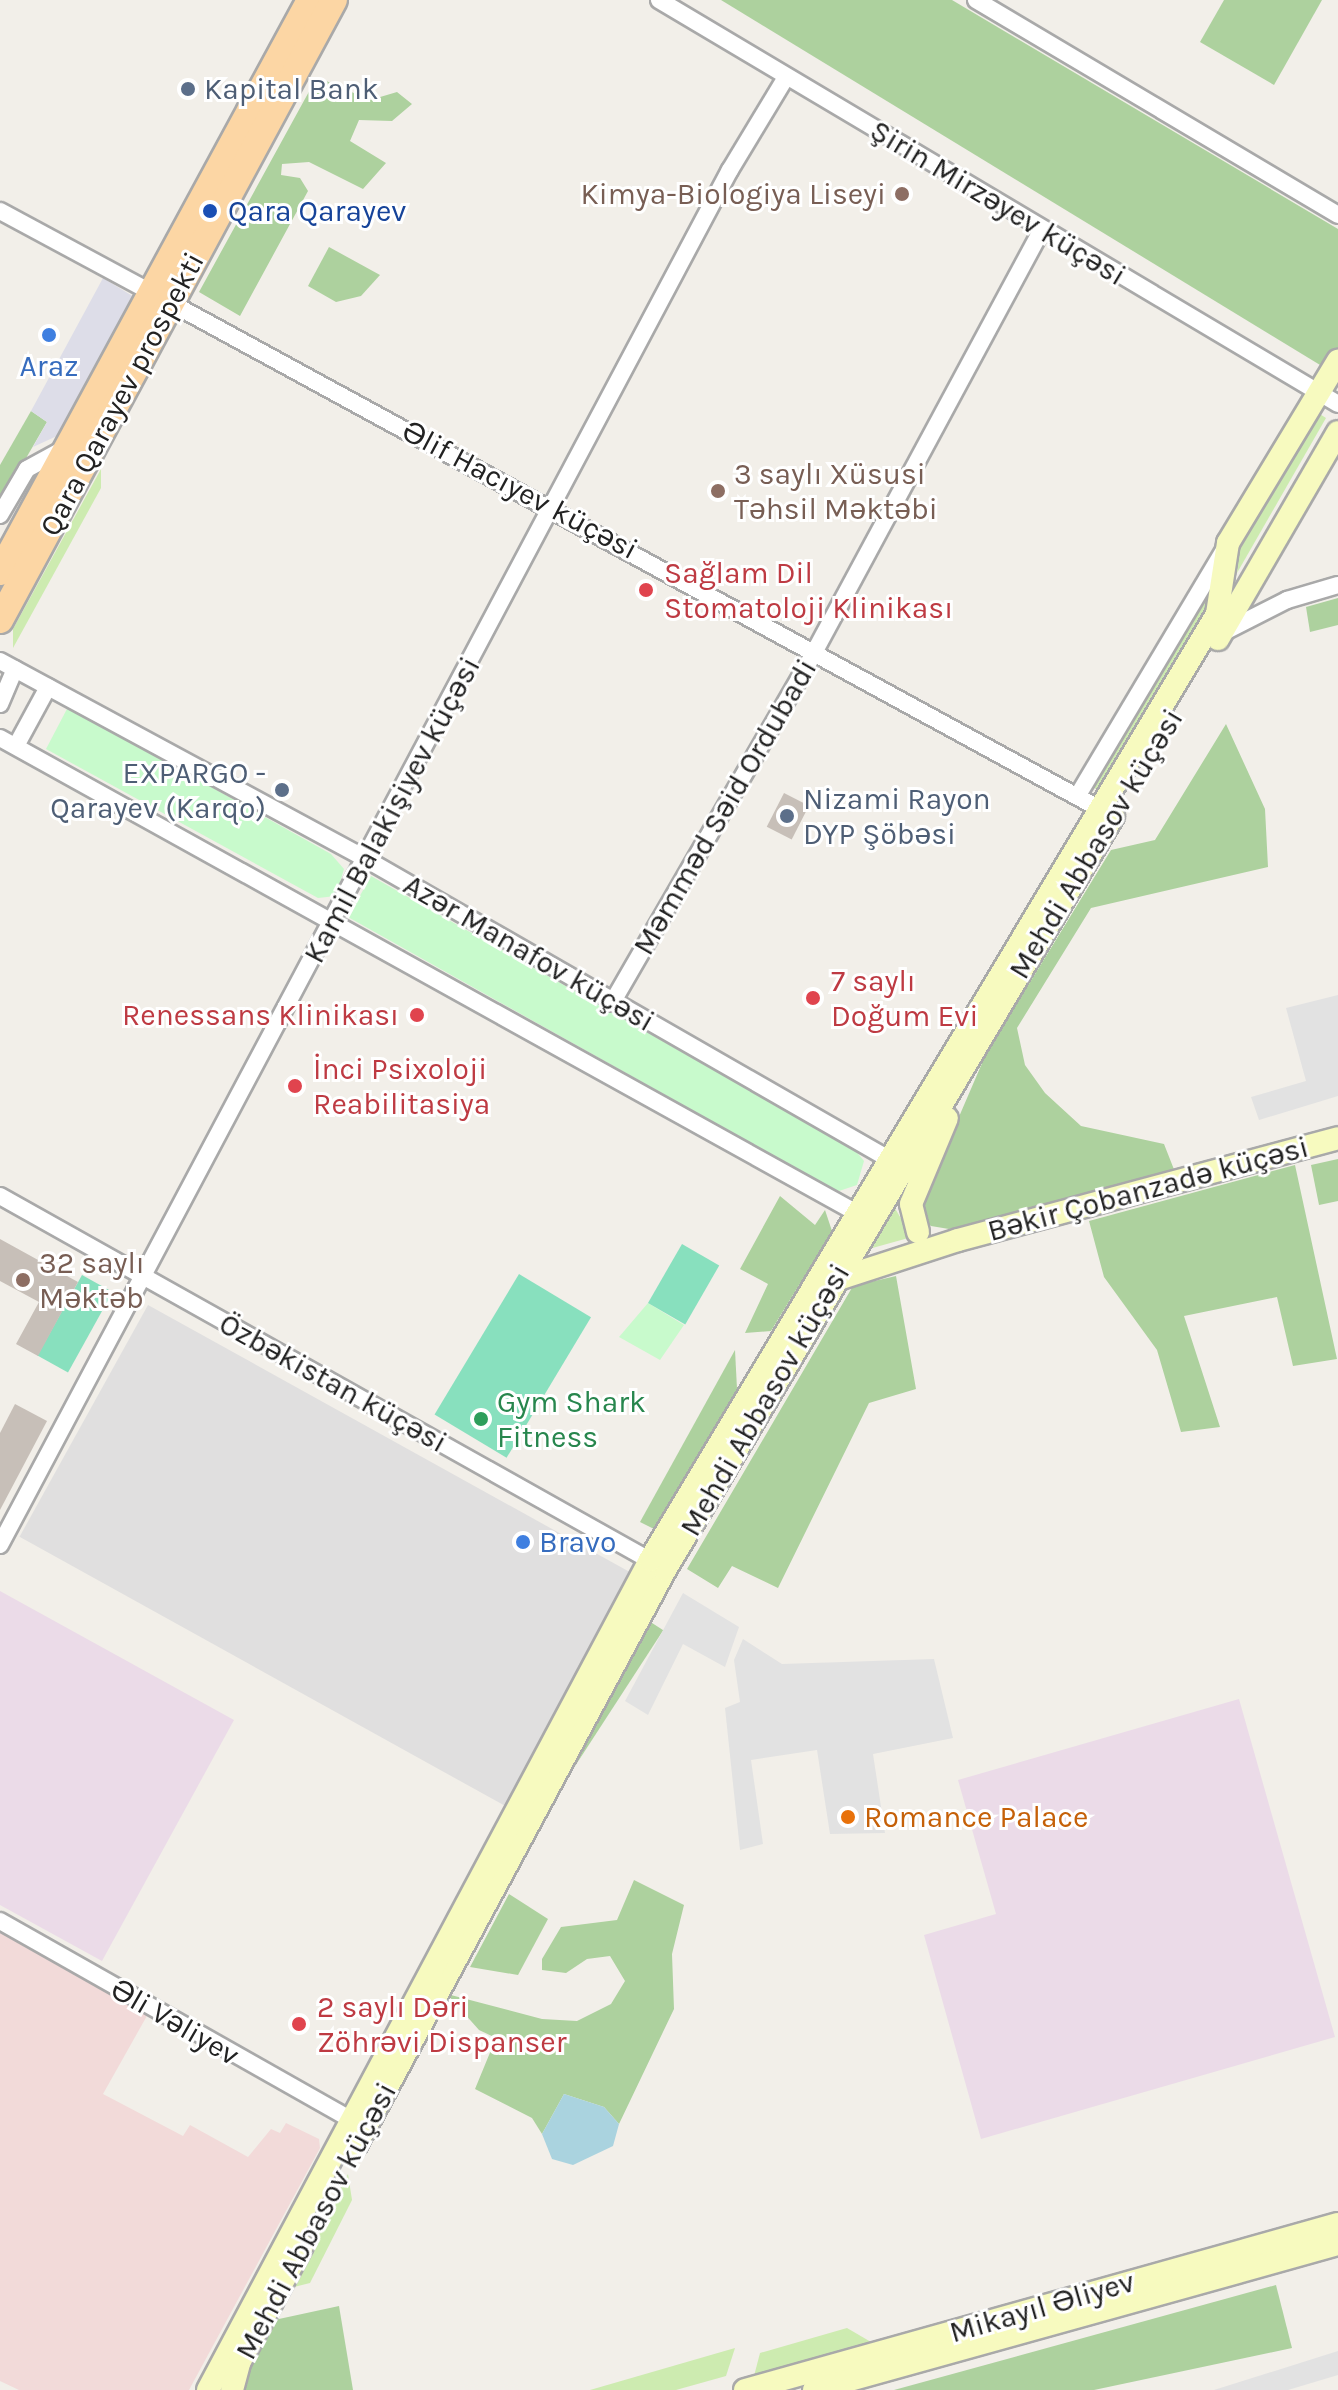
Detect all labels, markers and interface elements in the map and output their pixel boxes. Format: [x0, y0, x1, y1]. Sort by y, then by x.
place label: Kapital Bank [204, 71, 379, 107]
marker: Kapital Bank [179, 80, 197, 98]
street label: Şirin Mirzəyev küçəsi [864, 112, 1132, 294]
place label: Kimya-Biologiya Liseyi [581, 176, 886, 212]
marker: Kimya-Biologiya Liseyi [893, 185, 911, 203]
place label: Qara Qarayev [228, 193, 406, 229]
marker: Qara Qarayev [199, 200, 221, 222]
street label: Qara Qarayev prospekti [32, 246, 212, 542]
marker: Araz [40, 326, 58, 344]
place label: Araz [20, 348, 78, 384]
street label: Əlif Hacıyev küçəsi [396, 413, 644, 567]
place label: 3 saylı Xüsusi Təhsil Məktəbi [734, 456, 938, 526]
marker: 3 saylı Xüsusi Təhsil Məktəbi [709, 482, 727, 500]
place label: Sağlam Dil Stomatoloji Klinikası [664, 555, 953, 626]
marker: Sağlam Dil Stomatoloji Klinikası [635, 579, 657, 601]
street label: Kamil Balakişiyev küçəsi [296, 651, 488, 969]
street label: Məmməd Səid Ordubadi [626, 653, 824, 961]
street label: Mehdi Abbasov küçəsi [1001, 703, 1191, 985]
place label: EXPARGO - Qarayev (Karqo) [50, 755, 266, 826]
marker: EXPARGO - Qarayev (Karqo) [273, 781, 291, 799]
place label: Nizami Rayon DYP Şöbəsi [803, 781, 991, 852]
marker: Nizami Rayon DYP Şöbəsi [778, 807, 796, 825]
street label: Azər Manafov küçəsi [397, 867, 661, 1039]
place label: 7 saylı Doğum Evi [831, 963, 978, 1034]
marker: 7 saylı Doğum Evi [802, 987, 824, 1009]
place label: Renessans Klinikası [122, 997, 399, 1033]
marker: Renessans Klinikası [406, 1004, 428, 1026]
place label: İnci Psixoloji Reabilitasiya [313, 1051, 490, 1122]
marker: İnci Psixoloji Reabilitasiya [284, 1075, 306, 1097]
street label: Bəkir Çobanzadə küçəsi [984, 1129, 1312, 1249]
place label: 32 saylı Məktəb [39, 1245, 145, 1316]
street label: Mehdi Abbasov küçəsi [672, 1257, 858, 1543]
marker: 32 saylı Məktəb [14, 1271, 32, 1289]
street label: Özbəkistan küçəsi [213, 1306, 453, 1460]
place label: Gym Shark Fitness [497, 1384, 646, 1454]
marker: Gym Shark Fitness [472, 1410, 490, 1428]
place label: Bravo [539, 1524, 616, 1560]
marker: Bravo [514, 1533, 532, 1551]
place label: Romance Palace [864, 1799, 1088, 1835]
marker: Romance Palace [839, 1808, 857, 1826]
street label: Əli Vəliyev [104, 1971, 246, 2073]
place label: 2 saylı Dəri Zöhrəvi Dispanser [317, 1989, 567, 2060]
marker: 2 saylı Dəri Zöhrəvi Dispanser [288, 2013, 310, 2035]
street label: Mehdi Abbasov küçəsi [228, 2076, 404, 2366]
street label: Mikayıl Əliyev [945, 2263, 1139, 2351]

